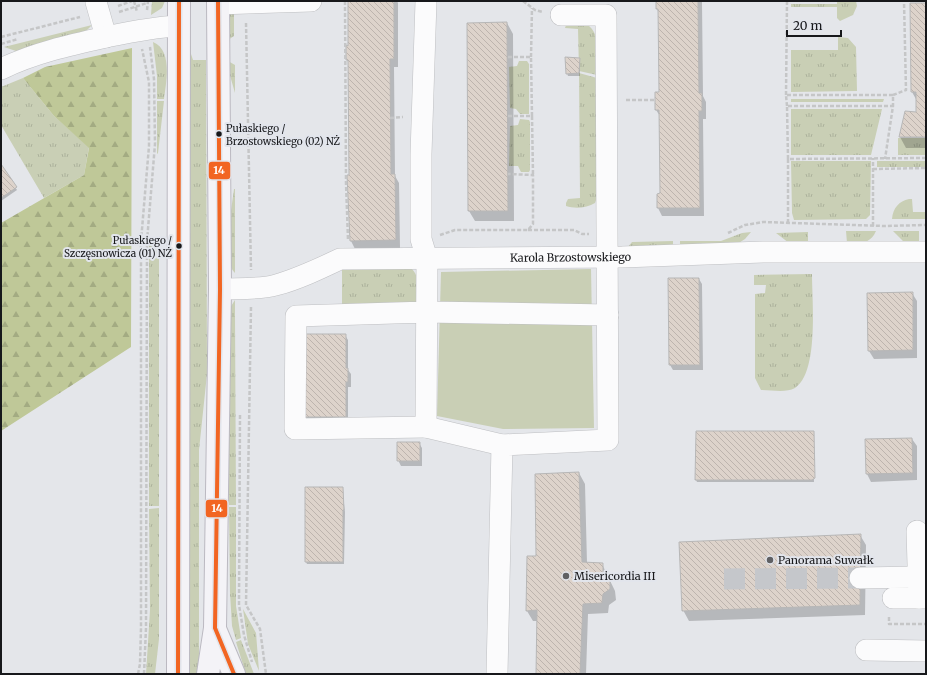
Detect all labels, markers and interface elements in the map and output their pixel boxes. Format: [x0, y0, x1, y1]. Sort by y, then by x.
scale bar [787, 12, 841, 38]
text: 20 m [793, 18, 822, 33]
place label: Pułaskiego / Brzostowskiego (02) NŻ [226, 122, 341, 148]
marker: Pułaskiego / Brzostowskiego (02) NŻ [214, 129, 224, 139]
line badge: 14 [208, 161, 231, 180]
text: 14 [213, 163, 225, 177]
place label: Pułaskiego / Szczęsnowicza (01) NŻ [64, 234, 173, 260]
marker: Pułaskiego / Szczęsnowicza (01) NŻ [174, 241, 184, 251]
street label: Karola Brzostowskiego [510, 250, 632, 265]
line badge: 14 [205, 499, 228, 518]
text: 14 [211, 501, 223, 515]
place label: Panorama Suwałk [778, 553, 874, 567]
marker: Panorama Suwałk [765, 555, 775, 565]
place label: Misericordia III [574, 569, 656, 583]
marker: Misericordia III [561, 571, 571, 581]

